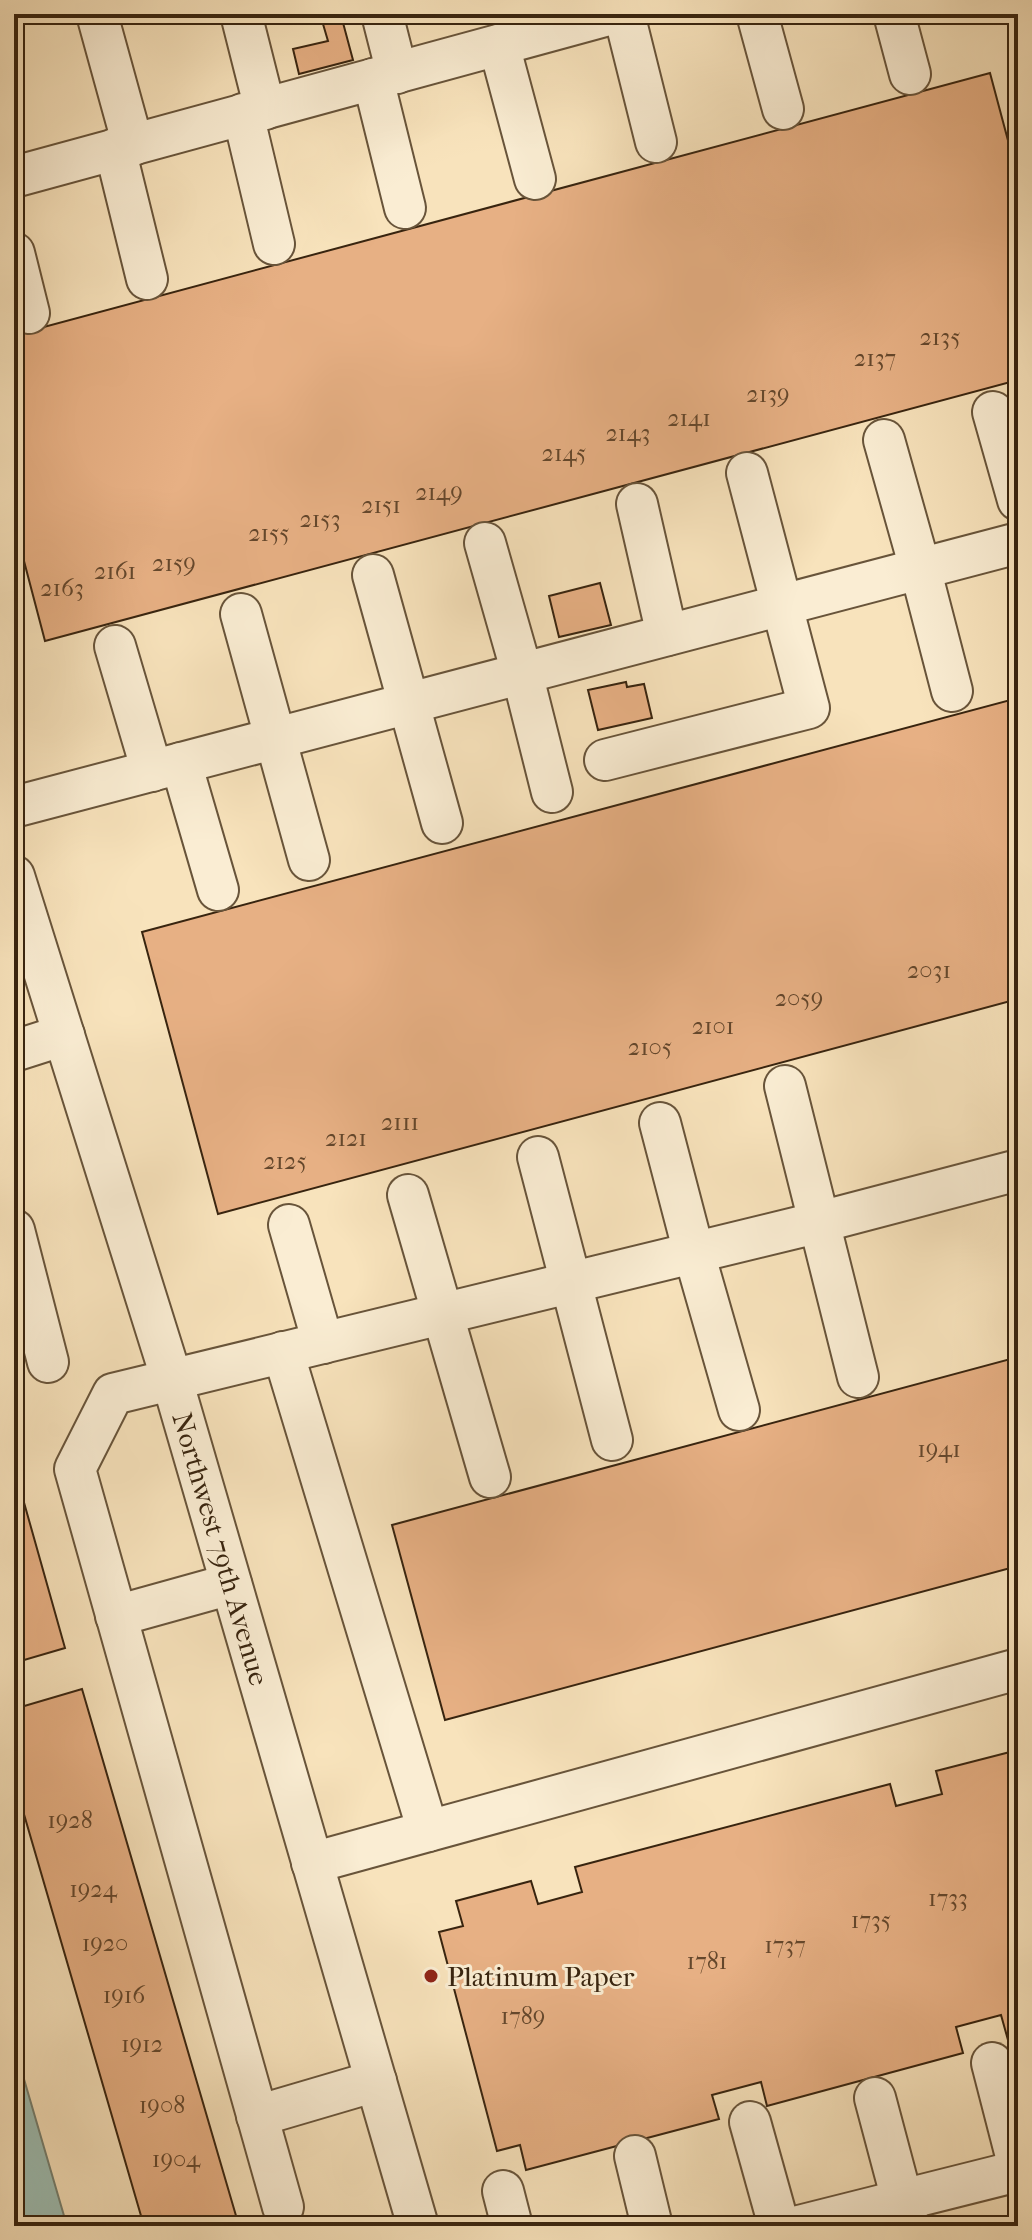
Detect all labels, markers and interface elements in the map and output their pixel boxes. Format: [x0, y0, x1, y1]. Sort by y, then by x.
house number: 2135 [919, 323, 961, 351]
house number: 2137 [854, 344, 896, 372]
house number: 2139 [746, 380, 790, 408]
house number: 2141 [667, 404, 711, 432]
house number: 2143 [606, 419, 650, 447]
house number: 2145 [542, 439, 586, 467]
house number: 2149 [415, 478, 463, 506]
house number: 2151 [361, 491, 401, 519]
house number: 2153 [299, 505, 341, 533]
house number: 2155 [248, 519, 290, 547]
house number: 2159 [152, 549, 196, 577]
house number: 2161 [94, 557, 136, 585]
house number: 2163 [40, 574, 84, 602]
house number: 2031 [907, 956, 951, 984]
house number: 2059 [775, 984, 823, 1012]
house number: 2101 [692, 1012, 734, 1040]
house number: 2105 [628, 1033, 672, 1061]
house number: 2111 [381, 1108, 419, 1136]
house number: 2121 [325, 1124, 367, 1152]
house number: 2125 [263, 1147, 307, 1175]
street label: Northwest 79th Avenue [165, 1409, 276, 1690]
house number: 1941 [917, 1435, 961, 1463]
house number: 1928 [47, 1806, 93, 1834]
house number: 1924 [69, 1875, 118, 1903]
house number: 1733 [928, 1884, 968, 1912]
house number: 1735 [851, 1906, 891, 1934]
house number: 1920 [82, 1929, 128, 1957]
house number: 1737 [764, 1931, 806, 1959]
house number: 1781 [687, 1947, 727, 1975]
place label: Platinum Paper [447, 1960, 635, 1993]
marker: Platinum Paper [422, 1967, 440, 1985]
house number: 1916 [103, 1981, 146, 2009]
house number: 1789 [501, 2002, 545, 2030]
house number: 1912 [121, 2030, 163, 2058]
house number: 1908 [139, 2091, 185, 2119]
house number: 1904 [152, 2145, 201, 2173]

